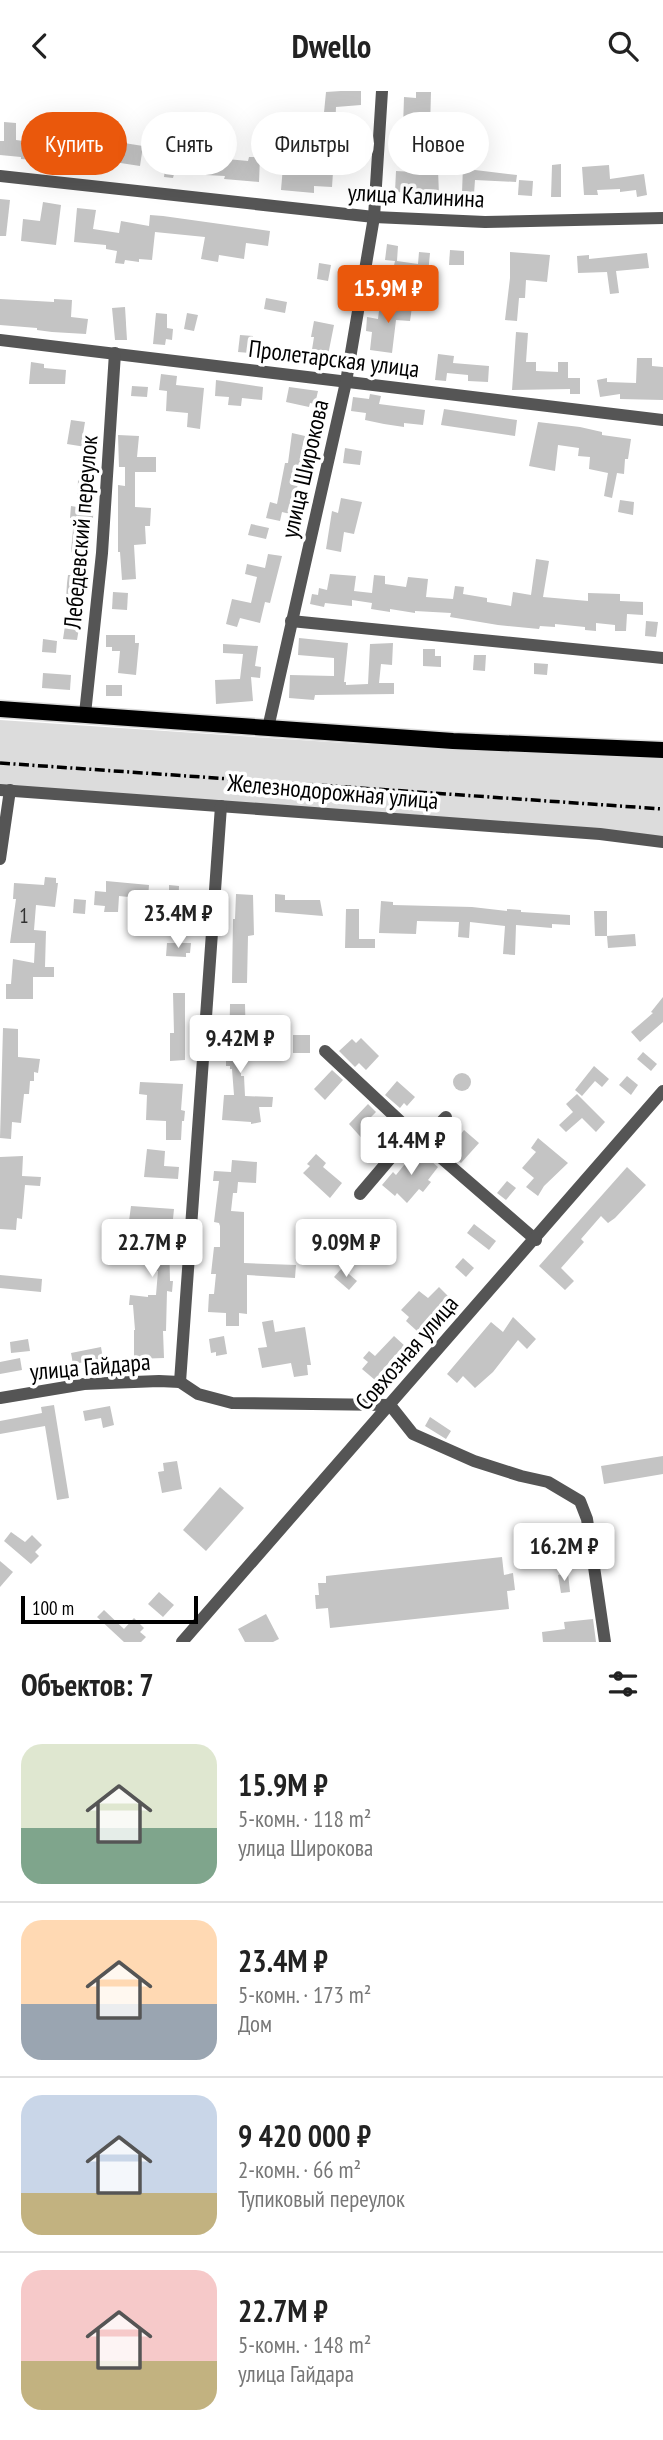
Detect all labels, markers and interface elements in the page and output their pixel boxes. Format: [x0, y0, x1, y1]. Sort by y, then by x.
text: Dwello [292, 25, 371, 67]
icon: back [21, 27, 59, 65]
icon: search [604, 27, 642, 65]
chip: Купить [21, 112, 127, 175]
chip: Снять [141, 112, 237, 175]
chip: Фильтры [251, 112, 374, 175]
chip: Новое [388, 112, 489, 175]
street label: улица Калинина [347, 176, 485, 215]
pin: 15.9M ₽ [323, 265, 453, 325]
text: 15.9M ₽ [354, 273, 422, 302]
street label: Пролетарская улица [247, 333, 421, 384]
street label: улица Широкова [274, 397, 335, 541]
street label: Лебедевский переулок [57, 433, 104, 631]
street label: Железнодорожная улица [225, 767, 440, 816]
pin: 23.4M ₽ [113, 891, 243, 950]
text: 23.4M ₽ [144, 898, 212, 927]
house number: 1 [19, 902, 29, 929]
pin: 9.42M ₽ [175, 1016, 305, 1075]
text: 9.42M ₽ [206, 1023, 274, 1052]
pin: 14.4M ₽ [346, 1117, 476, 1177]
text: 14.4M ₽ [377, 1125, 445, 1154]
pin: 22.7M ₽ [87, 1219, 217, 1279]
pin: 9.09M ₽ [281, 1219, 411, 1279]
text: 22.7M ₽ [118, 1227, 186, 1256]
text: 9.09M ₽ [312, 1227, 380, 1256]
street label: Совхозная улица [348, 1289, 465, 1416]
street label: улица Гайдара [28, 1346, 152, 1387]
pin: 16.2M ₽ [499, 1523, 629, 1583]
text: 16.2M ₽ [530, 1531, 598, 1560]
scale bar [21, 1593, 198, 1625]
text: 100 m [32, 1596, 74, 1620]
text: Объектов: 7 [21, 1665, 154, 1704]
icon: filters [604, 1665, 642, 1703]
text: 15.9M ₽ [238, 1765, 328, 1804]
icon: home [77, 1772, 161, 1856]
text: 5-комн. · 118 m² [238, 1804, 371, 1833]
text: улица Широкова [238, 1833, 373, 1862]
text: 23.4M ₽ [238, 1941, 328, 1980]
icon: home [77, 1948, 161, 2032]
text: 5-комн. · 173 m² [238, 1980, 371, 2009]
text: Дом [238, 2009, 272, 2038]
text: 9 420 000 ₽ [238, 2116, 371, 2155]
icon: home [77, 2123, 161, 2207]
text: 2-комн. · 66 m² [238, 2155, 361, 2184]
text: Тупиковый переулок [238, 2184, 405, 2213]
text: 22.7M ₽ [238, 2291, 328, 2330]
icon: home [77, 2298, 161, 2382]
text: 5-комн. · 148 m² [238, 2330, 371, 2359]
text: улица Гайдара [238, 2359, 354, 2388]

